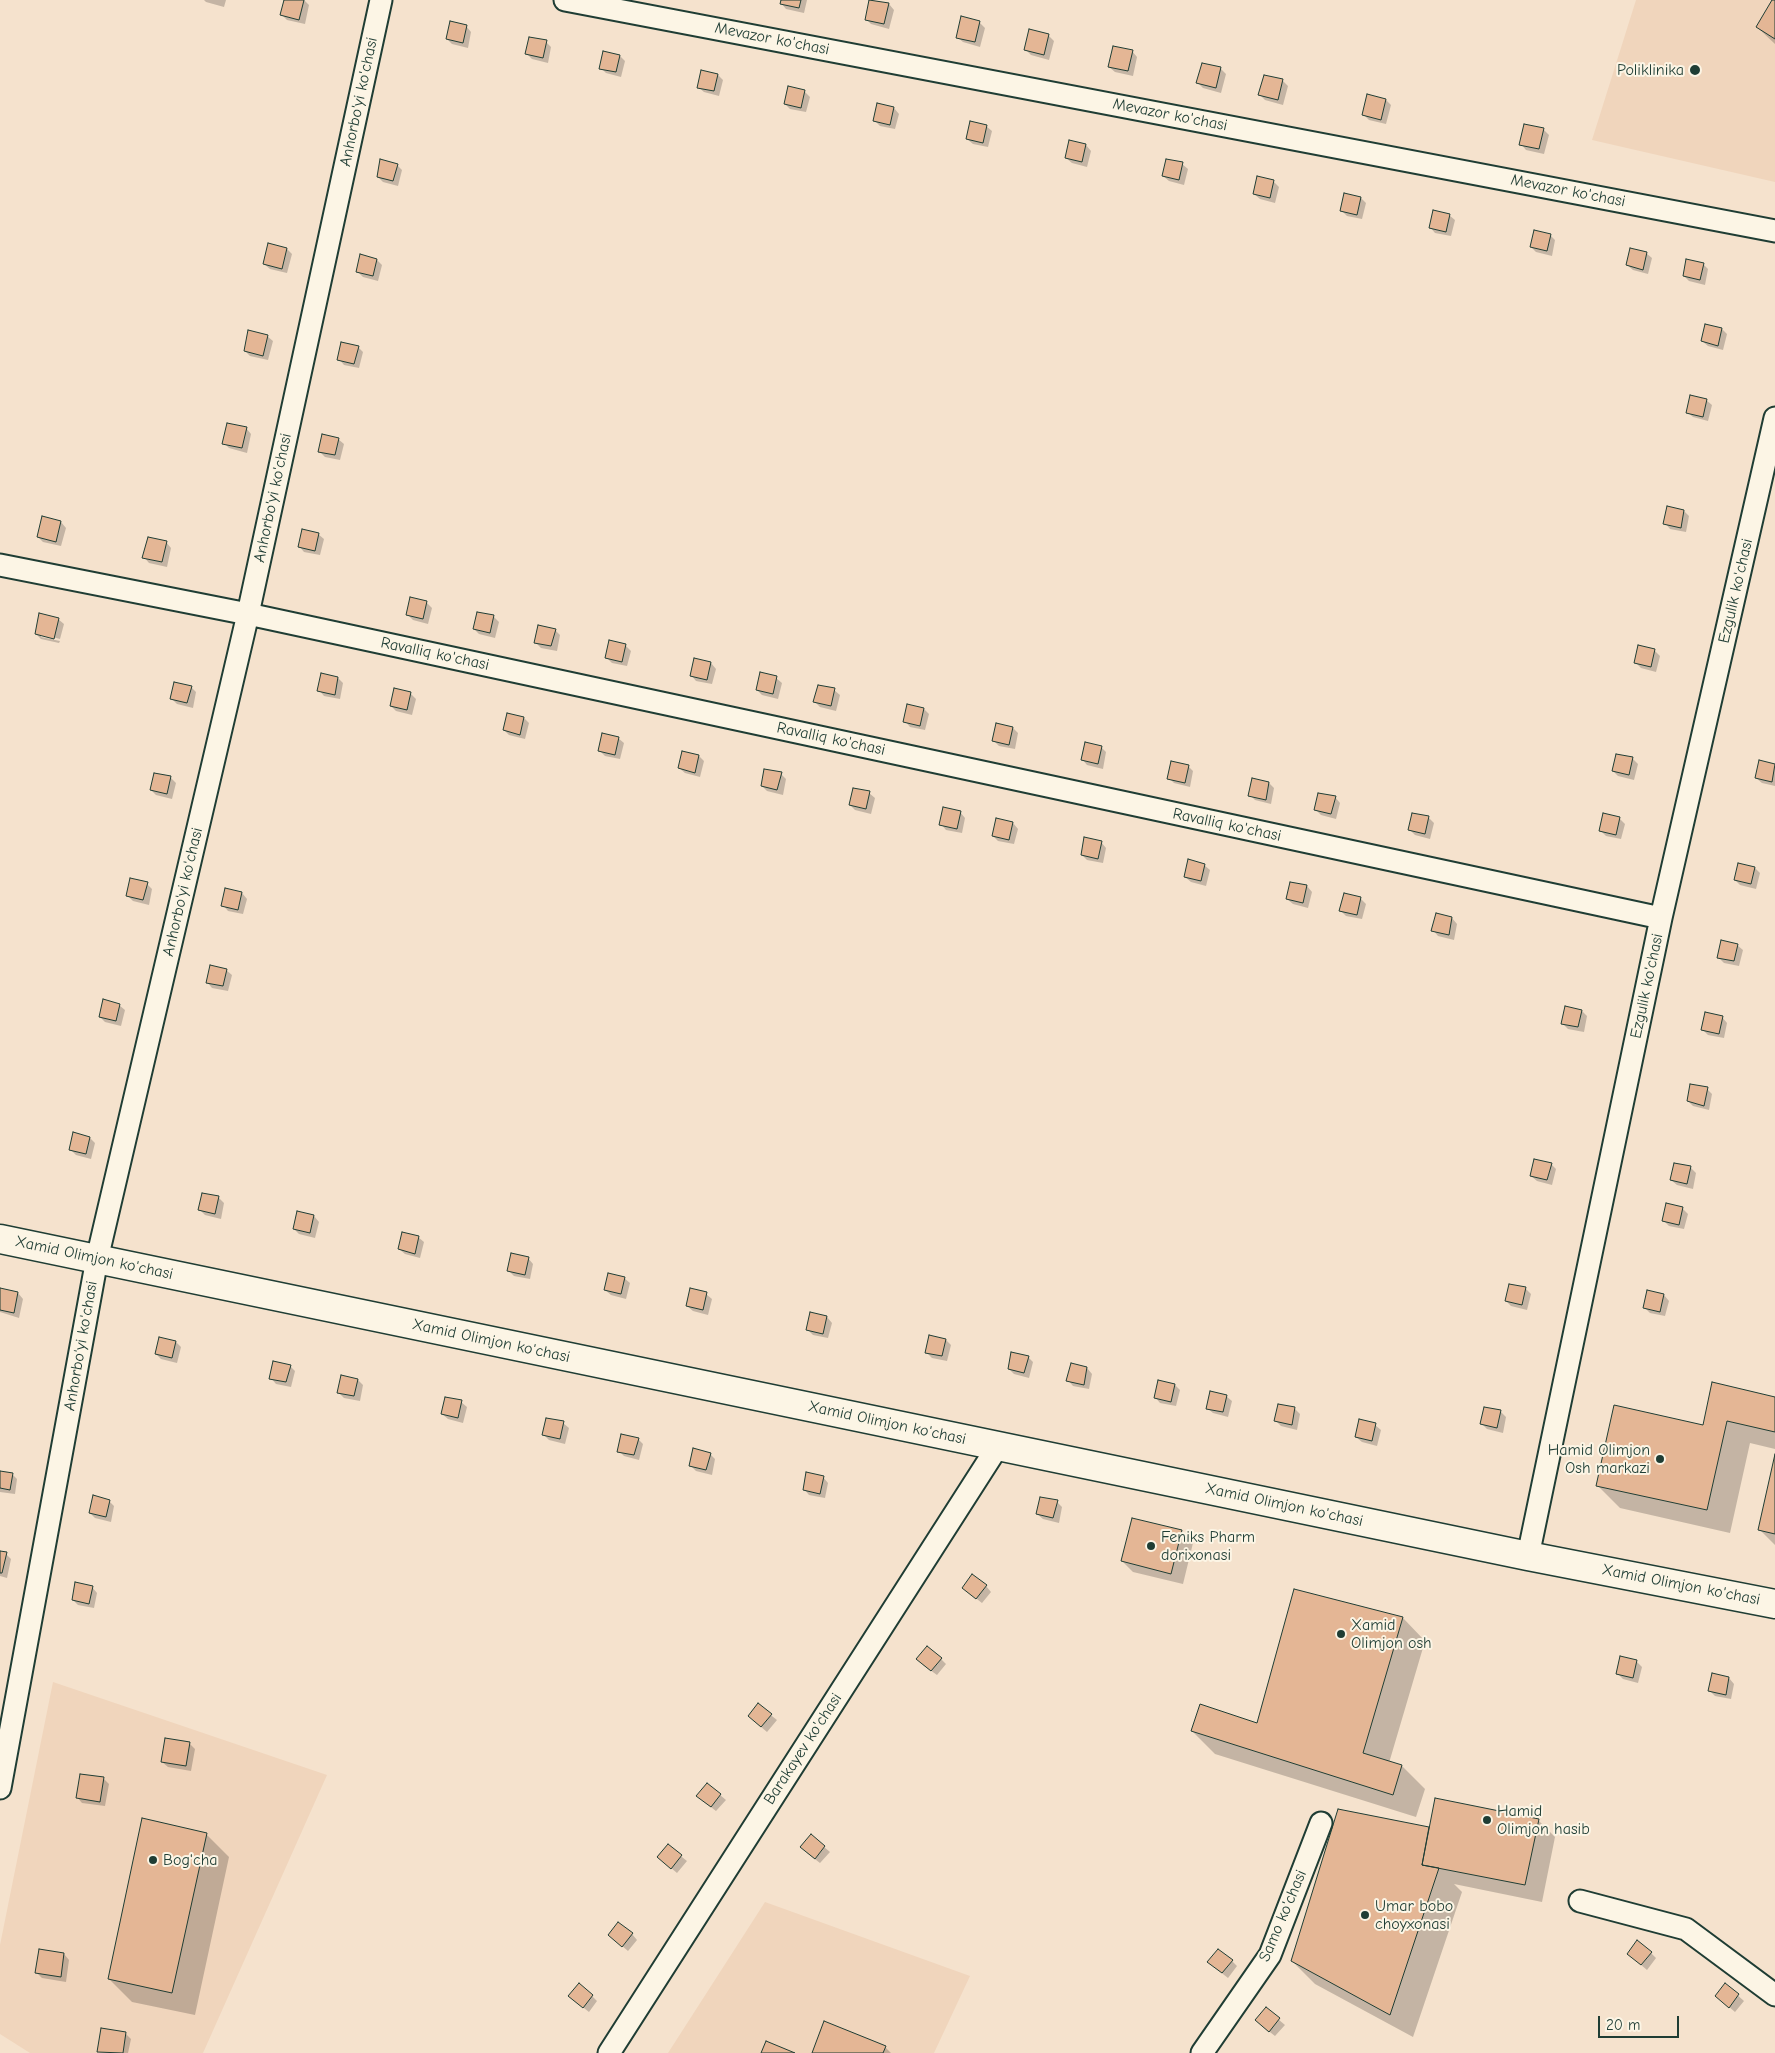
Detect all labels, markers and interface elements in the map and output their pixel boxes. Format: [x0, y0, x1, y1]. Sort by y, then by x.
street label: Mevazor ko'chasi [713, 18, 831, 60]
street label: Anhorbo'yi ko'chasi [336, 36, 382, 168]
place label: Poliklinika [1617, 60, 1684, 80]
marker: Poliklinika [1688, 63, 1702, 77]
street label: Mevazor ko'chasi [1111, 94, 1229, 136]
street label: Mevazor ko'chasi [1509, 170, 1627, 212]
street label: Anhorbo'yi ko'chasi [250, 432, 296, 564]
street label: Ezgulik ko'chasi [1715, 537, 1757, 645]
street label: Ravalliq ko'chasi [379, 633, 491, 675]
street label: Ravalliq ko'chasi [775, 718, 887, 760]
street label: Ravalliq ko'chasi [1171, 804, 1283, 846]
street label: Anhorbo'yi ko'chasi [159, 826, 207, 958]
street label: Ezgulik ko'chasi [1626, 932, 1668, 1040]
street label: Xamid Olimjon ko'chasi [13, 1232, 175, 1284]
street label: Anhorbo'yi ko'chasi [60, 1280, 102, 1412]
street label: Xamid Olimjon ko'chasi [410, 1315, 572, 1367]
street label: Xamid Olimjon ko'chasi [806, 1397, 968, 1449]
place label: Hamid Olimjon Osh markazi [1548, 1440, 1650, 1478]
marker: Hamid Olimjon Osh markazi [1654, 1453, 1666, 1465]
street label: Xamid Olimjon ko'chasi [1203, 1479, 1365, 1531]
place label: Feniks Pharm dorixonasi [1161, 1527, 1255, 1565]
marker: Feniks Pharm dorixonasi [1145, 1540, 1157, 1552]
street label: Xamid Olimjon ko'chasi [1600, 1560, 1762, 1610]
place label: Xamid Olimjon osh [1351, 1615, 1432, 1653]
marker: Xamid Olimjon osh [1335, 1628, 1347, 1640]
street label: Barakayev ko'chasi [760, 1690, 846, 1808]
place label: Hamid Olimjon hasib [1497, 1801, 1590, 1839]
marker: Hamid Olimjon hasib [1481, 1814, 1493, 1826]
place label: Bog'cha [163, 1850, 218, 1870]
marker: Bog'cha [147, 1854, 159, 1866]
street label: Samo ko'chasi [1255, 1867, 1311, 1965]
place label: Umar bobo choyxonasi [1375, 1896, 1453, 1934]
marker: Umar bobo choyxonasi [1359, 1909, 1371, 1921]
scale bar [1600, 2006, 1681, 2038]
text: 20 m [1606, 2016, 1640, 2034]

